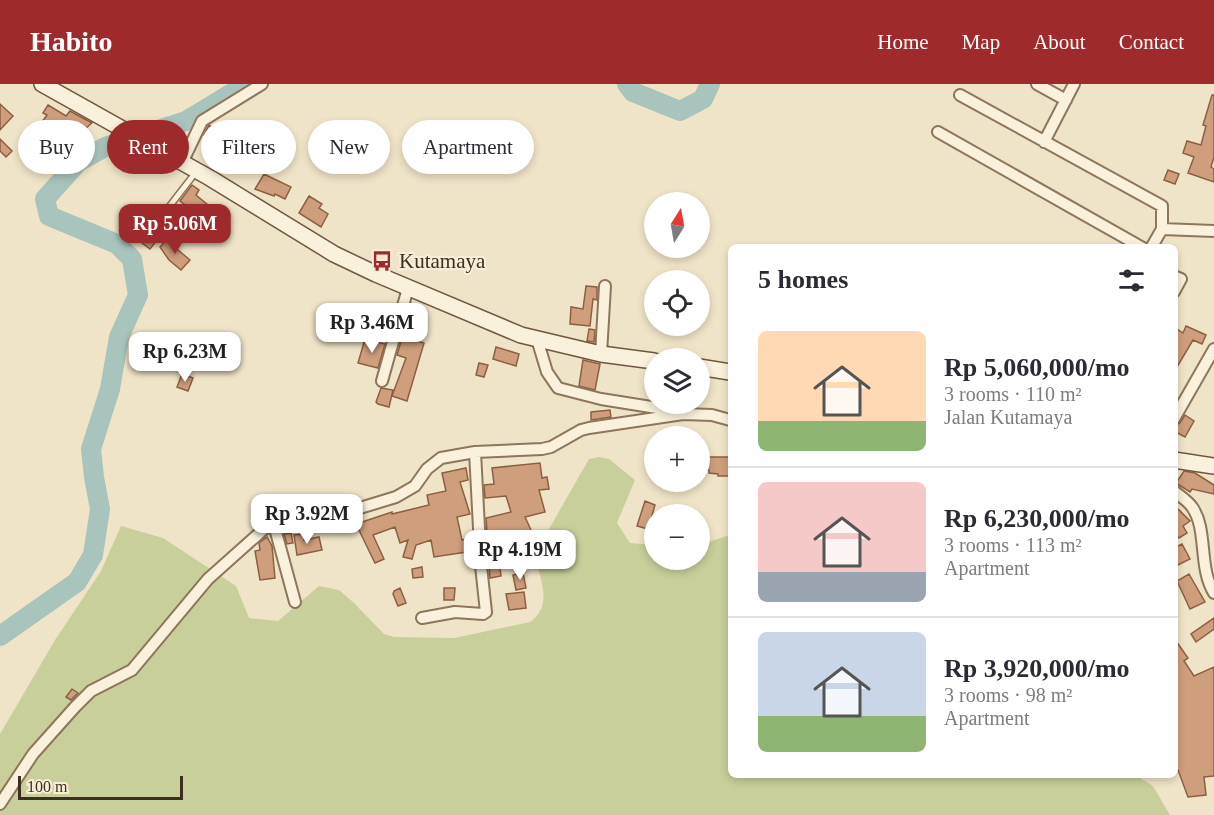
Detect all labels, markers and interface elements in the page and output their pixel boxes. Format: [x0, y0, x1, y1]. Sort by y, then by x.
text: Habito [30, 26, 112, 57]
text: Home [877, 30, 929, 54]
text: Map [962, 30, 1000, 54]
text: About [1033, 30, 1086, 54]
text: Contact [1119, 30, 1184, 54]
chip: Buy [18, 120, 95, 174]
chip: Rent [107, 120, 189, 174]
chip: Filters [201, 120, 296, 174]
chip: New [308, 120, 390, 174]
chip: Apartment [402, 120, 534, 174]
north arrow [644, 192, 710, 258]
map controls [644, 192, 710, 570]
pin: Rp 5.06M [113, 204, 237, 255]
text: Rp 5.06M [133, 212, 217, 234]
bus stop icon: Kutamaya [370, 249, 394, 273]
place label: Kutamaya [399, 249, 486, 273]
icon: filters [1115, 264, 1148, 297]
text: 5 homes [758, 265, 848, 294]
button: locate [644, 270, 710, 336]
pin: Rp 3.46M [310, 303, 434, 354]
text: Rp 3.46M [330, 311, 414, 333]
pin: Rp 6.23M [123, 332, 247, 383]
text: Rp 6.23M [143, 340, 227, 362]
button: layers [644, 348, 710, 414]
text: Rp 5,060,000/mo [944, 353, 1130, 382]
icon: home [806, 355, 878, 427]
text: 3 rooms · 110 m² [944, 383, 1081, 405]
text: Jalan Kutamaya [944, 406, 1072, 428]
button: + [644, 426, 710, 492]
pin: Rp 3.92M [245, 494, 369, 545]
text: Rp 3.92M [265, 502, 349, 524]
button: − [644, 504, 710, 570]
text: Rp 6,230,000/mo [944, 504, 1130, 533]
icon: home [806, 506, 878, 578]
pin: Rp 4.19M [458, 530, 582, 581]
text: 3 rooms · 113 m² [944, 534, 1081, 556]
text: Rp 4.19M [478, 538, 562, 560]
text: Apartment [944, 557, 1030, 579]
text: Rp 3,920,000/mo [944, 654, 1130, 683]
icon: home [806, 656, 878, 728]
text: 3 rooms · 98 m² [944, 684, 1072, 706]
text: Apartment [944, 707, 1030, 729]
scale bar [18, 773, 183, 800]
text: 100 m [27, 778, 67, 795]

